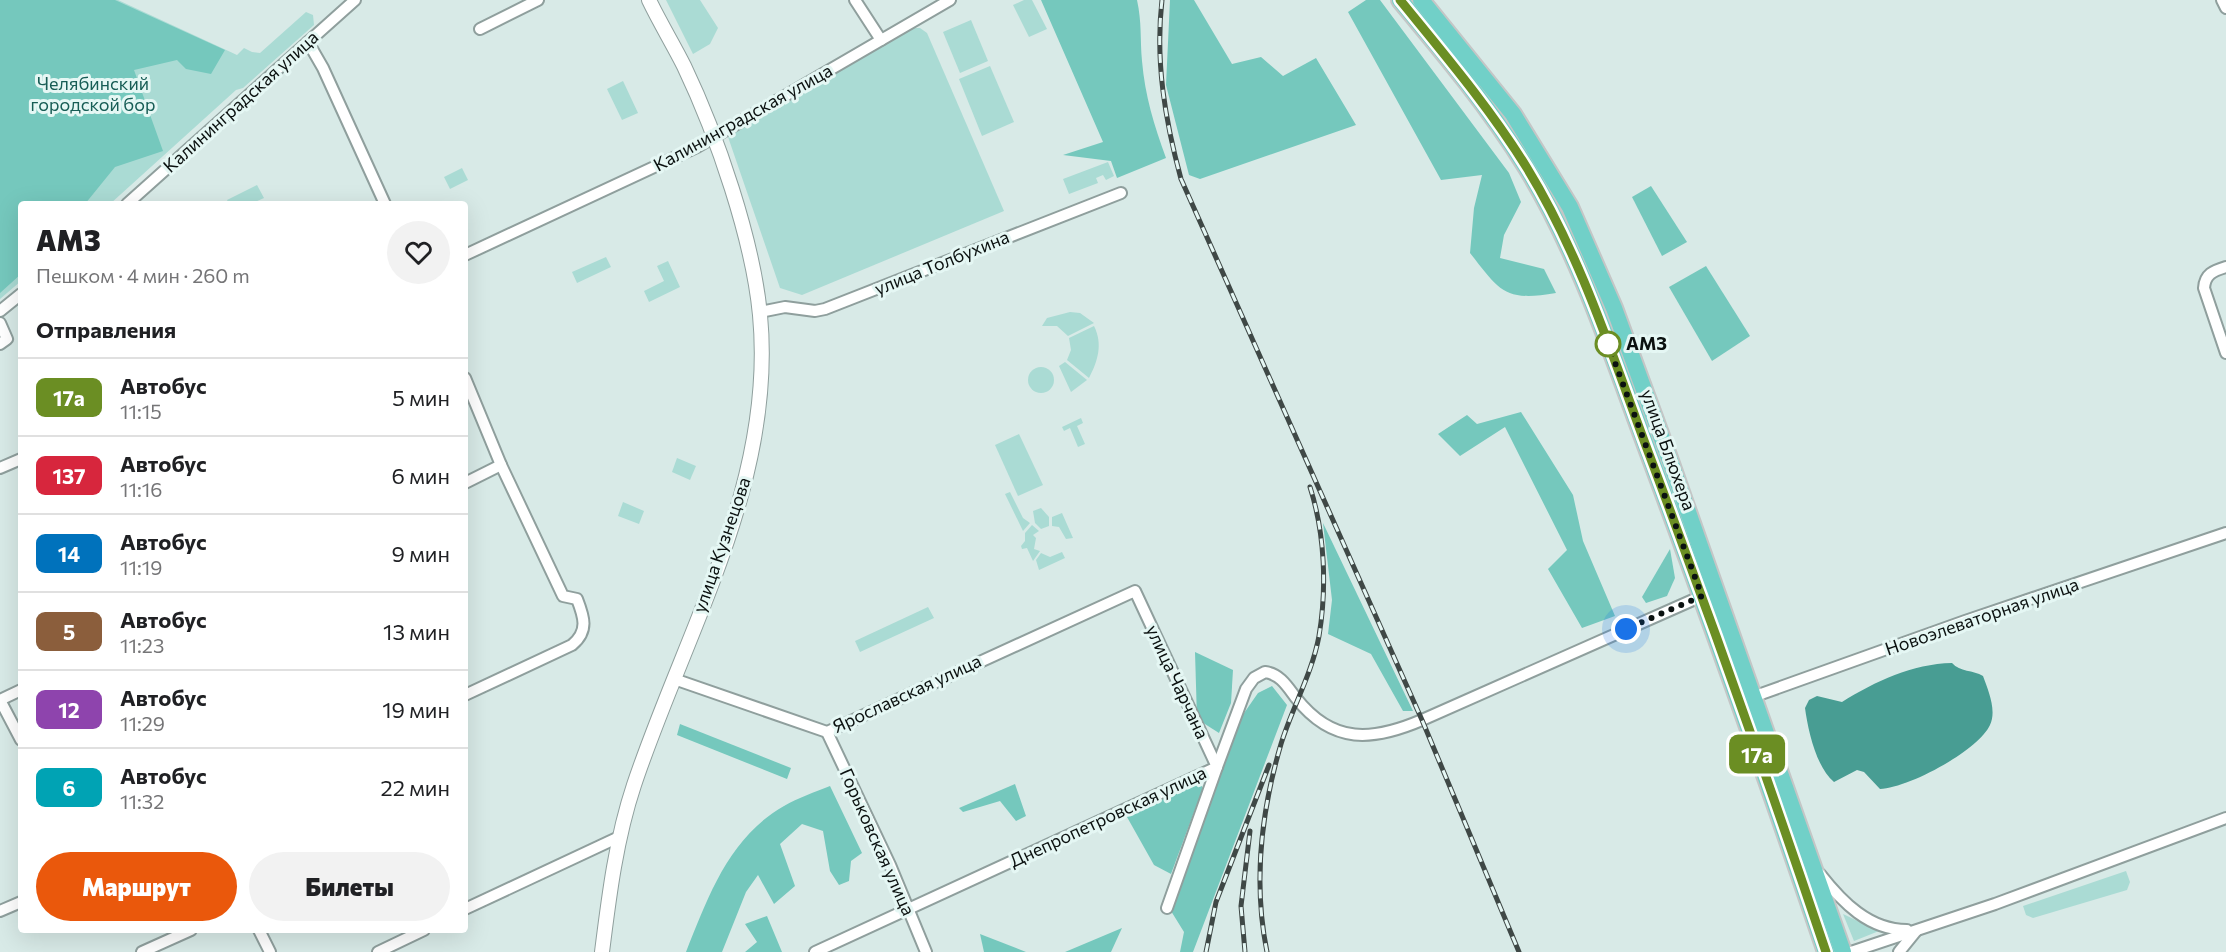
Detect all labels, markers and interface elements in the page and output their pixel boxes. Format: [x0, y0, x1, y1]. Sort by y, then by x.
street label: Калининградская улица [158, 26, 322, 177]
street label: Калининградская улица [649, 59, 836, 176]
park label: Челябинский городской бор [30, 72, 156, 115]
button: heart [387, 221, 450, 284]
text: АМЗ [36, 223, 100, 257]
street label: улица Толбухина [871, 225, 1012, 299]
text: Пешком · 4 мин · 260 m [36, 263, 250, 287]
text: Отправления [36, 316, 176, 343]
marker: АМЗ [1595, 331, 1621, 357]
place label: АМЗ [1626, 332, 1667, 354]
text: Автобус [120, 372, 207, 399]
text: 5 мин [392, 384, 450, 411]
text: 17a [53, 385, 85, 410]
street label: улица Блюхера [1637, 386, 1701, 513]
text: 11:15 [120, 399, 162, 423]
text: Автобус [120, 450, 207, 477]
text: 6 мин [392, 462, 450, 489]
text: 137 [52, 463, 86, 488]
street label: улица Кузнецова [688, 474, 755, 615]
text: 11:16 [120, 477, 163, 501]
text: Автобус [120, 528, 207, 555]
text: 9 мин [392, 540, 450, 567]
text: 14 [58, 541, 80, 566]
text: 11:19 [120, 555, 163, 579]
street label: Новоэлеваторная улица [1882, 573, 2081, 660]
text: Автобус [120, 606, 207, 633]
your location [1611, 614, 1641, 644]
text: 13 мин [383, 618, 450, 645]
text: 5 [63, 619, 75, 644]
street label: улица Чарчана [1142, 621, 1214, 742]
text: 11:23 [120, 633, 164, 657]
street label: Ярославская улица [829, 649, 984, 737]
text: Автобус [120, 684, 207, 711]
text: 19 мин [382, 696, 450, 723]
text: 12 [58, 697, 80, 722]
text: 11:29 [120, 711, 165, 735]
line badge: 17a [1722, 734, 1792, 774]
text: 17a [1741, 742, 1773, 767]
street label: Днепропетровская улица [1006, 761, 1209, 871]
text: Автобус [120, 762, 207, 789]
street label: Горьковская улица [836, 765, 920, 919]
text: 22 мин [381, 774, 450, 801]
text: 6 [63, 775, 75, 800]
text: 11:32 [120, 789, 164, 813]
button: Маршрут [36, 852, 237, 921]
button: Билеты [249, 852, 450, 921]

